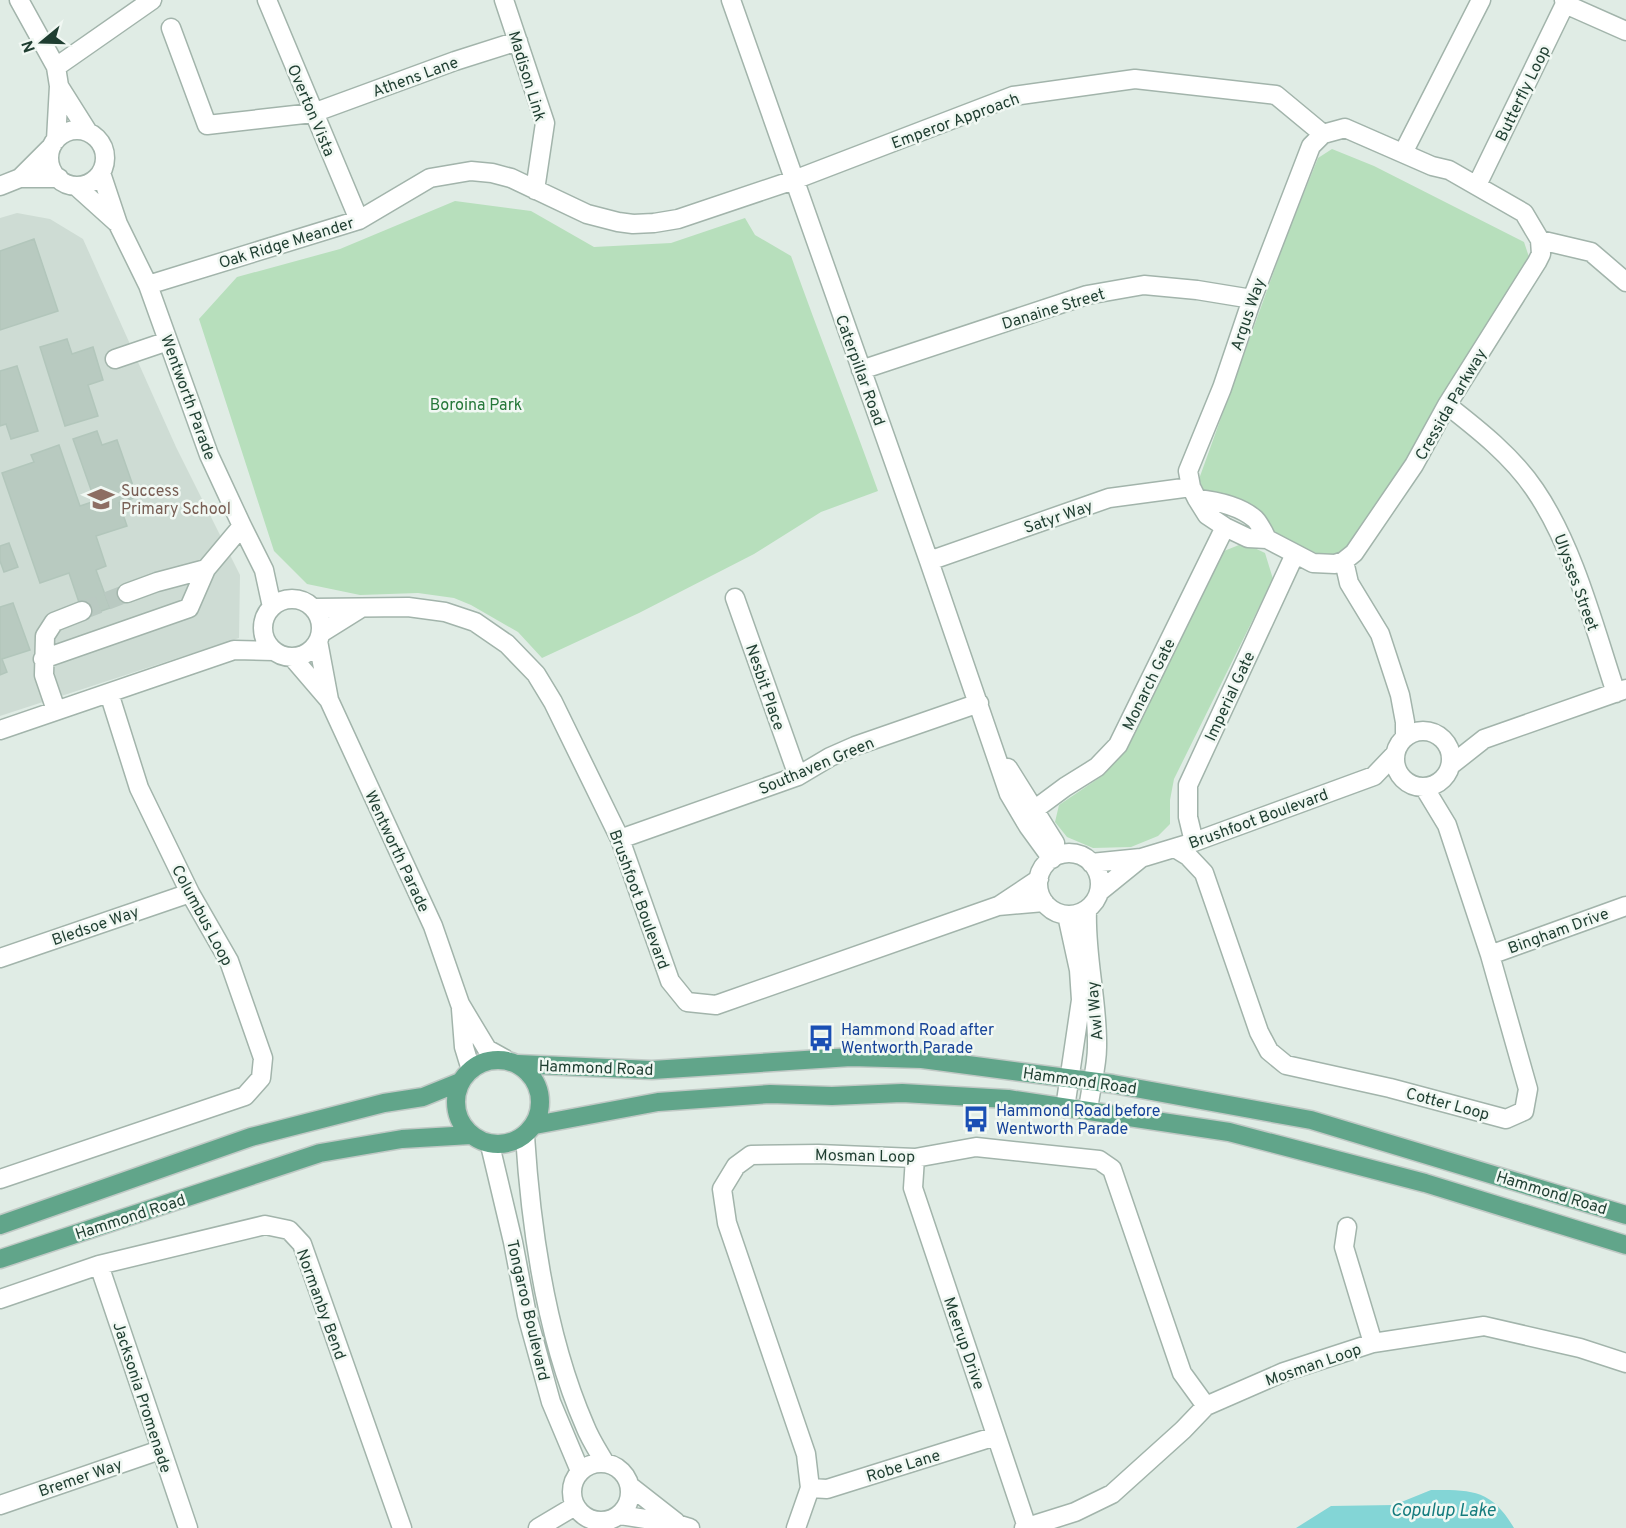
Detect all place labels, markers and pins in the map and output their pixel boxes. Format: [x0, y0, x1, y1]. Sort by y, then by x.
place label: Success Primary School [121, 482, 231, 520]
school or university icon: Success Primary School [86, 484, 116, 514]
place label: Hammond Road after Wentworth Parade [841, 1021, 994, 1059]
bus stop icon: Hammond Road after Wentworth Parade [806, 1023, 836, 1053]
place label: Hammond Road before Wentworth Parade [996, 1102, 1160, 1140]
bus stop icon: Hammond Road before Wentworth Parade [961, 1104, 991, 1134]

